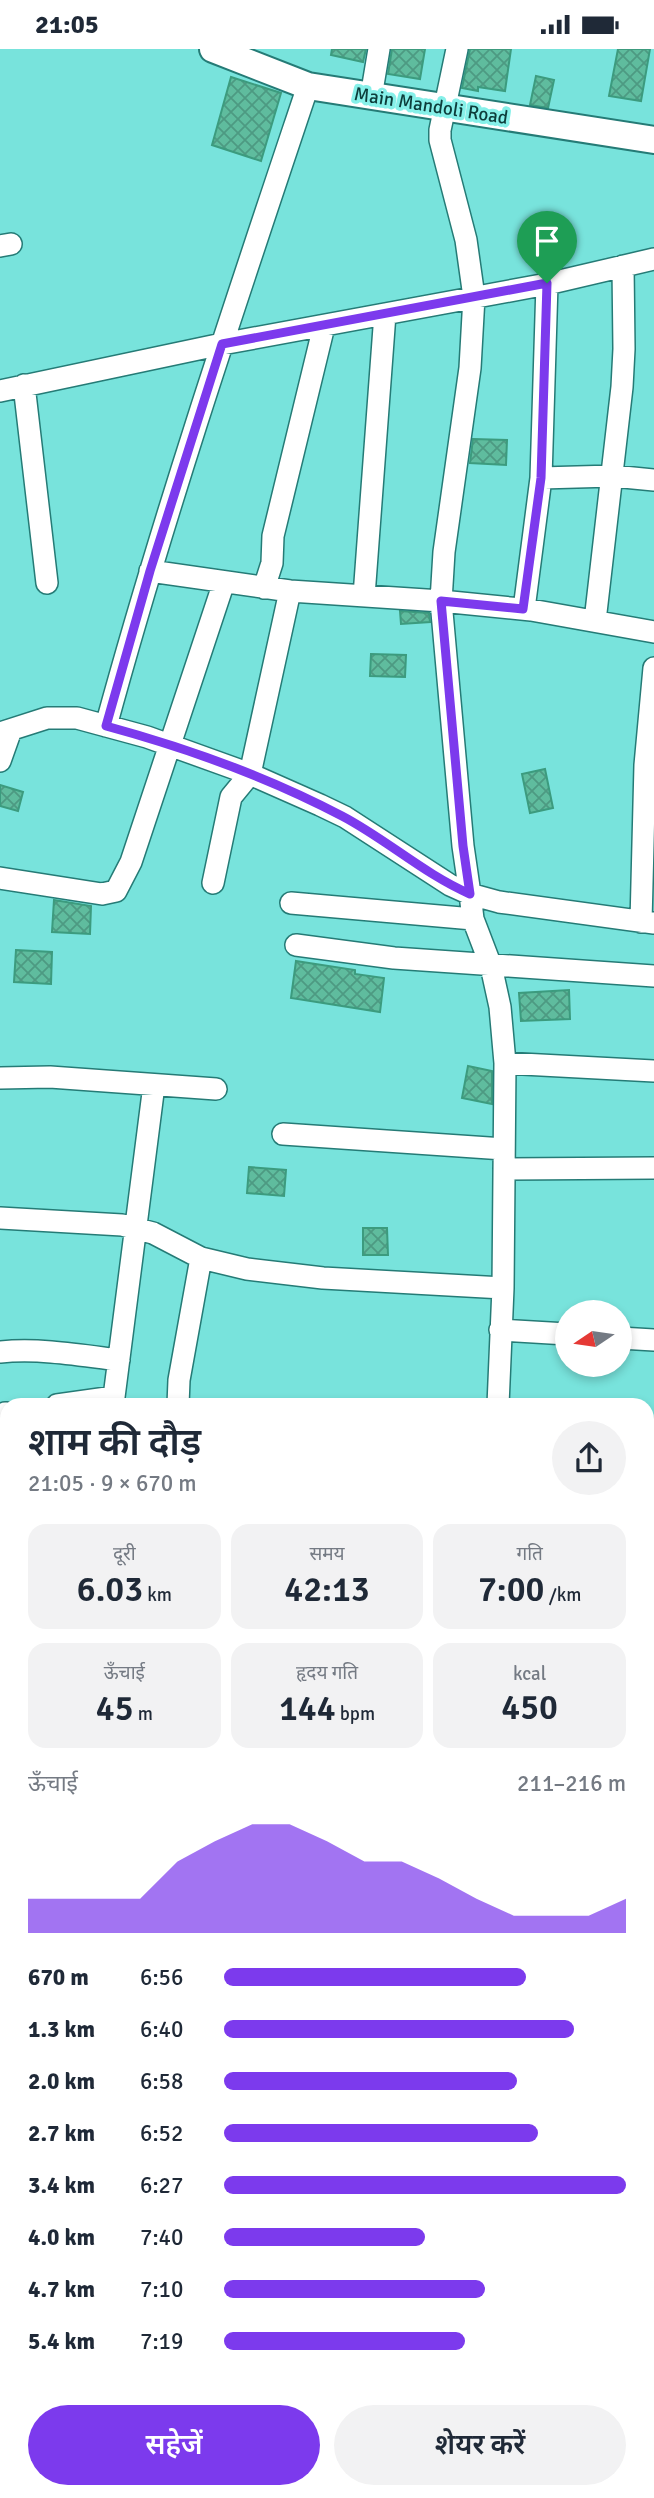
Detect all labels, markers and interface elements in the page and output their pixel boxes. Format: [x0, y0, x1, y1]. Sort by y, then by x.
text: 21:05 [35, 9, 99, 41]
street label: Main Mandoli Road [352, 82, 510, 130]
pin [517, 211, 577, 283]
icon: arrive [528, 222, 566, 260]
north arrow [555, 1300, 632, 1377]
map controls [555, 1300, 632, 1377]
text: शाम की दौड़ [28, 1419, 201, 1466]
button: share [552, 1421, 626, 1495]
text: 21:05 · 9 × 670 m [28, 1469, 197, 1498]
text: दूरी [113, 1542, 136, 1566]
text: समय [309, 1542, 345, 1566]
text: गति [516, 1542, 543, 1566]
text: 6.03 [77, 1568, 143, 1611]
text: 42:13 [284, 1568, 370, 1611]
text: 7:00 [478, 1568, 545, 1611]
text: km [143, 1583, 172, 1607]
text: /km [545, 1583, 581, 1607]
text: ऊँचाई [104, 1661, 145, 1685]
text: हृदय गति [296, 1661, 358, 1685]
text: kcal [513, 1662, 546, 1686]
text: 450 [501, 1686, 558, 1729]
text: 45 [96, 1687, 134, 1730]
text: 144 [279, 1687, 336, 1730]
text: m [134, 1702, 153, 1726]
text: bpm [336, 1702, 375, 1726]
text: ऊँचाई [28, 1769, 78, 1798]
text: 211–216 m [517, 1769, 626, 1798]
text: 670 m [28, 1963, 89, 1992]
text: 6:56 [140, 1963, 183, 1992]
text: 1.3 km [28, 2015, 95, 2044]
text: 6:40 [140, 2015, 183, 2044]
text: 2.0 km [28, 2067, 95, 2096]
text: 6:58 [140, 2067, 183, 2096]
text: 2.7 km [28, 2119, 95, 2148]
text: 6:52 [140, 2119, 183, 2148]
text: 3.4 km [28, 2171, 95, 2200]
text: 6:27 [140, 2171, 183, 2200]
text: 4.0 km [28, 2223, 95, 2252]
text: 7:40 [140, 2223, 183, 2252]
text: 4.7 km [28, 2275, 95, 2304]
text: 7:10 [140, 2275, 183, 2304]
text: 5.4 km [28, 2327, 95, 2356]
text: 7:19 [140, 2327, 183, 2356]
button: सहेजें [28, 2405, 320, 2485]
button: शेयर करें [334, 2405, 626, 2485]

